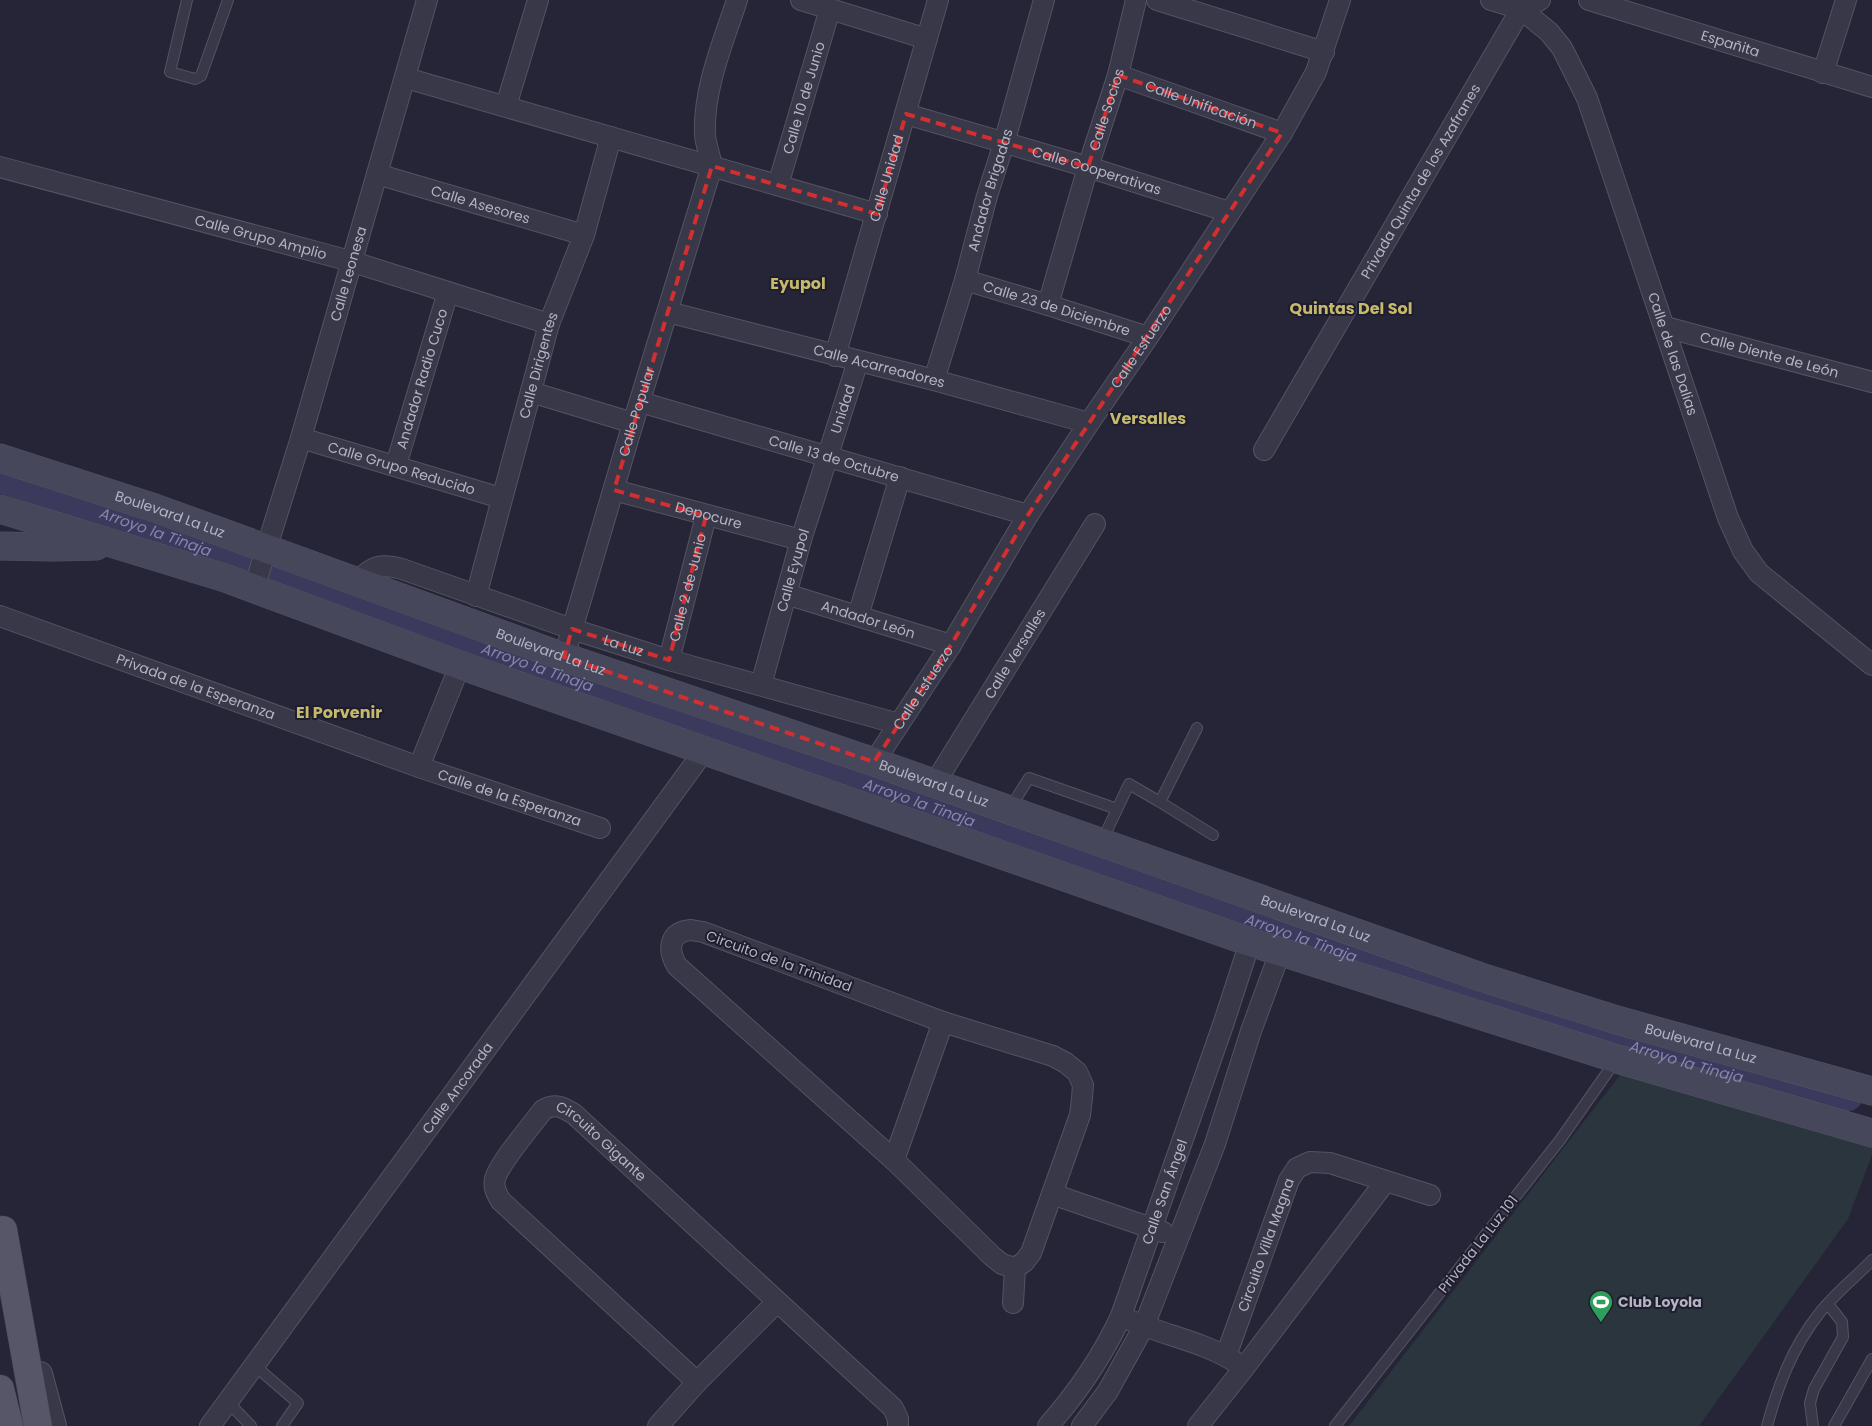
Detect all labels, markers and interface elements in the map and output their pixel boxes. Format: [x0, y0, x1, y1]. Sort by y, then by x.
street label: Españita [1699, 25, 1762, 62]
street label: Calle 10 de Junio [778, 39, 830, 156]
street label: Calle Socios [1084, 67, 1129, 153]
street label: Calle Unificación [1142, 75, 1260, 133]
street label: Privada Quinta de los Azafranes [1356, 80, 1485, 282]
street label: Andador Brigadas [963, 126, 1018, 254]
street label: Calle Unidad [864, 132, 909, 224]
street label: Calle Cooperativas [1030, 141, 1164, 200]
street label: Calle Asesores [429, 180, 533, 229]
street label: Calle Grupo Amplio [192, 210, 329, 264]
street label: Calle Leonesa [325, 224, 371, 324]
district label: Eyupol [770, 272, 826, 295]
street label: Calle 23 de Diciembre [981, 276, 1133, 341]
street label: Calle de las Dalias [1643, 290, 1703, 418]
district label: Quintas Del Sol [1290, 297, 1412, 320]
street label: Calle Esfuerzo [1106, 301, 1176, 392]
street label: Andador Radio Cuco [391, 306, 452, 451]
street label: Calle Dirigentes [514, 309, 563, 421]
street label: Calle Diente de León [1698, 327, 1841, 383]
street label: Calle Acarreadores [811, 340, 947, 393]
street label: Calle Popular [614, 364, 660, 459]
street label: Unidad [826, 382, 860, 436]
district label: Versalles [1110, 407, 1186, 430]
street label: Calle 13 de Octubre [766, 430, 902, 487]
street label: Calle Grupo Reducido [325, 437, 478, 500]
street label: Boulevard La Luz [112, 486, 228, 543]
street label: Depocure [673, 497, 745, 534]
water label: Arroyo la Tinaja [96, 501, 215, 561]
street label: Calle Eyupol [772, 526, 814, 614]
street label: Calle 2 de Junio [664, 531, 711, 644]
street label: Andador León [819, 595, 918, 643]
street label: Calle Versalles [979, 605, 1050, 703]
street label: Boulevard La Luz [493, 623, 608, 680]
street label: La Luz [601, 630, 646, 661]
water label: Arroyo la Tinaja [478, 637, 597, 696]
street label: Calle Esfuerzo [888, 642, 958, 734]
street label: Privada de la Esperanza [113, 649, 278, 724]
district label: El Porvenir [296, 701, 382, 724]
street label: Boulevard La Luz [876, 755, 991, 812]
street label: Calle de la Esperanza [435, 764, 584, 831]
water label: Arroyo la Tinaja [860, 772, 978, 831]
street label: Boulevard La Luz [1258, 890, 1373, 947]
water label: Arroyo la Tinaja [1242, 907, 1360, 967]
street label: Circuito de la Trinidad [703, 925, 855, 997]
street label: Boulevard La Luz [1643, 1018, 1759, 1068]
water label: Arroyo la Tinaja [1626, 1035, 1746, 1087]
street label: Calle Ancorada [417, 1038, 498, 1138]
street label: Circuito Gigante [553, 1096, 651, 1186]
street label: Calle San Ángel [1137, 1137, 1192, 1247]
street label: Circuito Villa Magna [1233, 1175, 1299, 1315]
street label: Privada La Luz 101 [1434, 1191, 1522, 1297]
sports icon: Club Loyola [1588, 1289, 1614, 1323]
place label: Club Loyola [1618, 1292, 1702, 1312]

